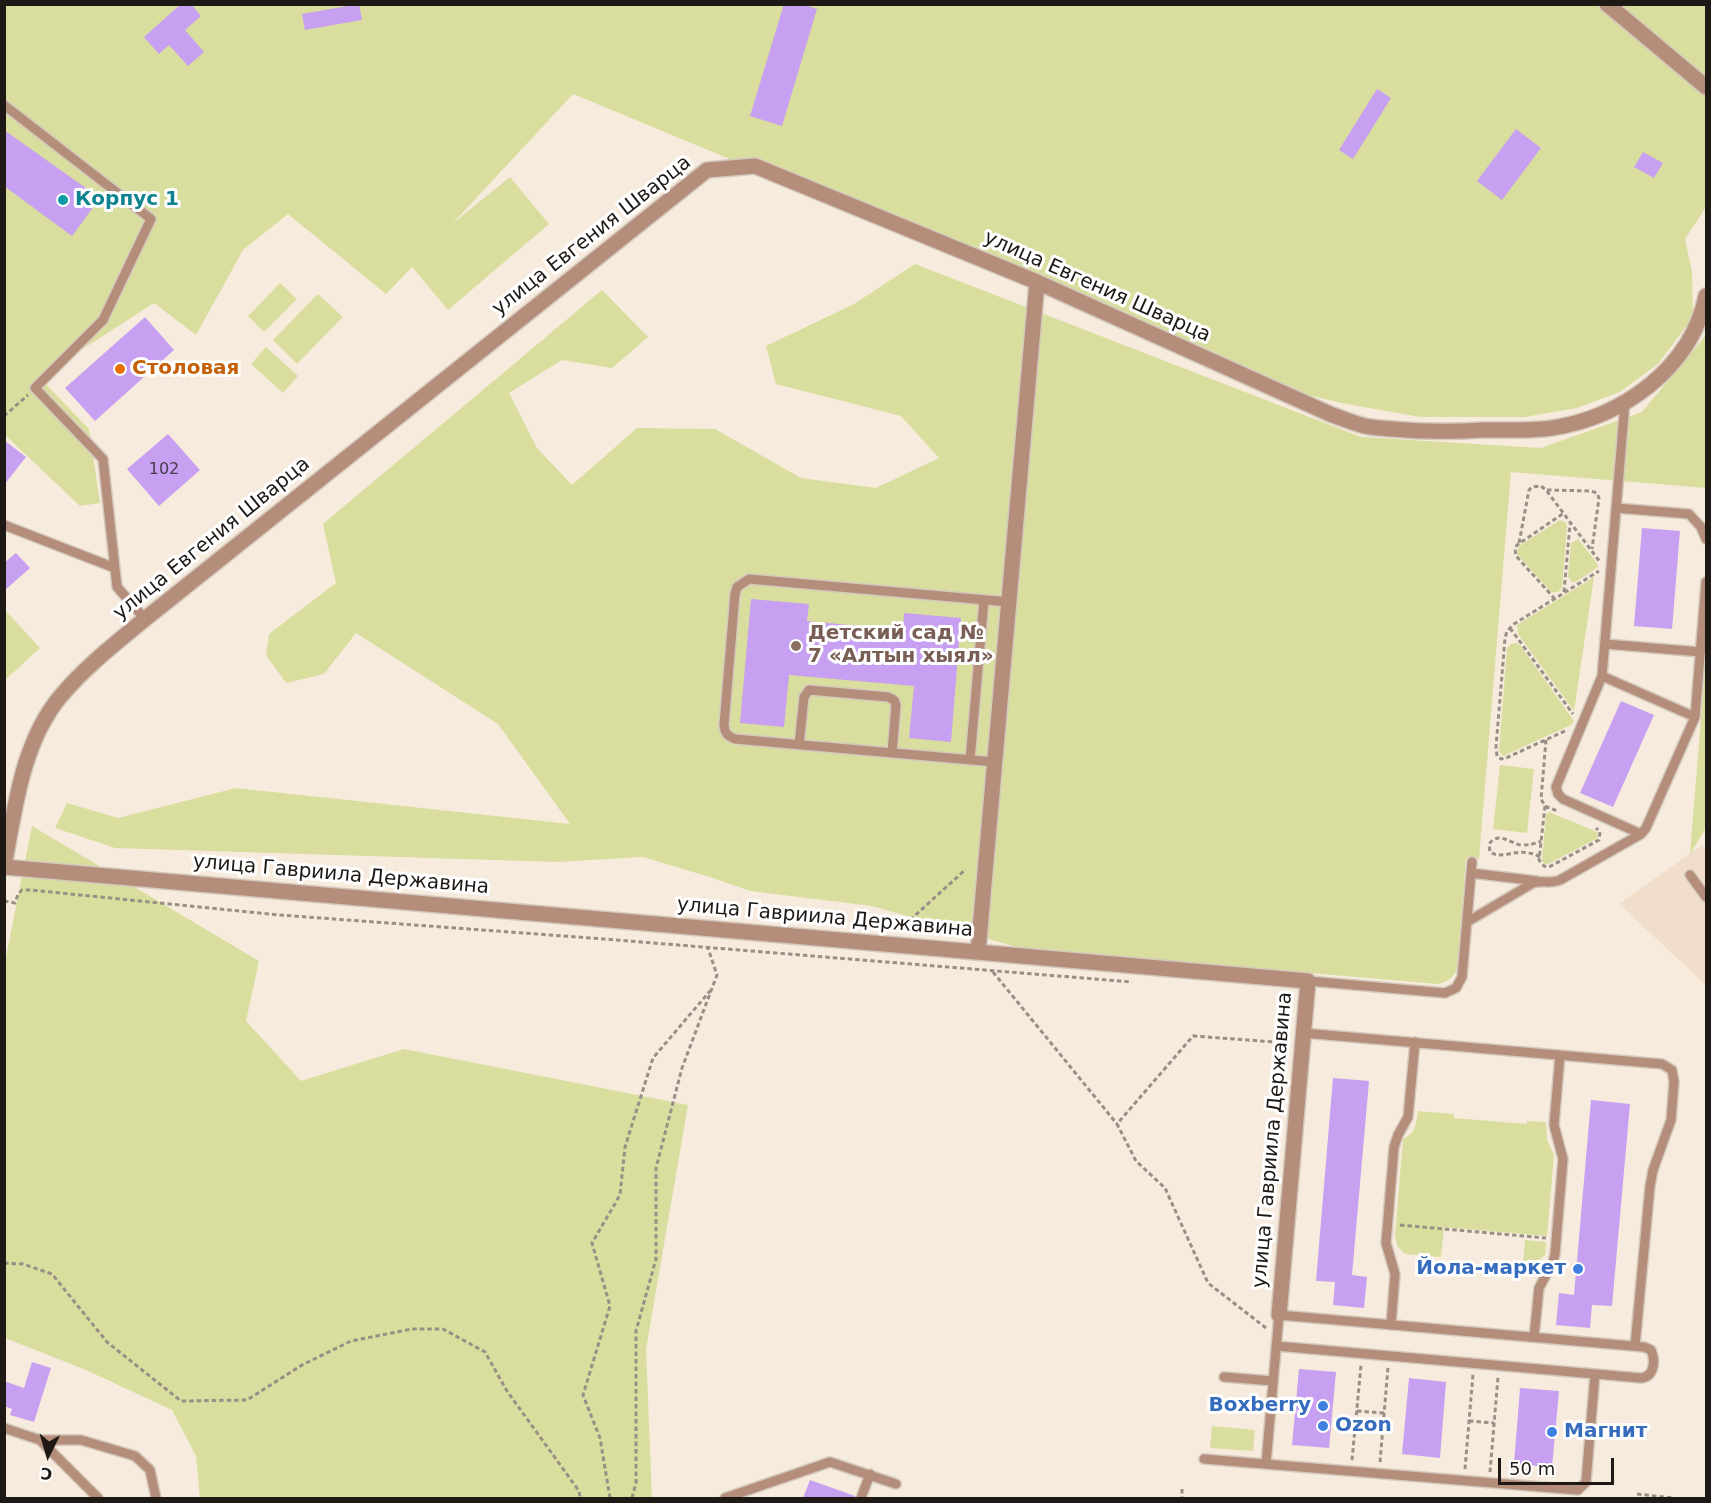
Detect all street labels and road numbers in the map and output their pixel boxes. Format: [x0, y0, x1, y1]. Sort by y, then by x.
street label: улица Евгения Шварца [488, 151, 696, 321]
street label: улица Евгения Шварца [980, 226, 1214, 348]
street label: улица Евгения Шварца [109, 452, 315, 626]
street label: улица Гавриила Державина [192, 850, 490, 900]
street label: улица Гавриила Державина [676, 893, 974, 943]
street label: улица Гавриила Державина [1248, 991, 1298, 1289]

